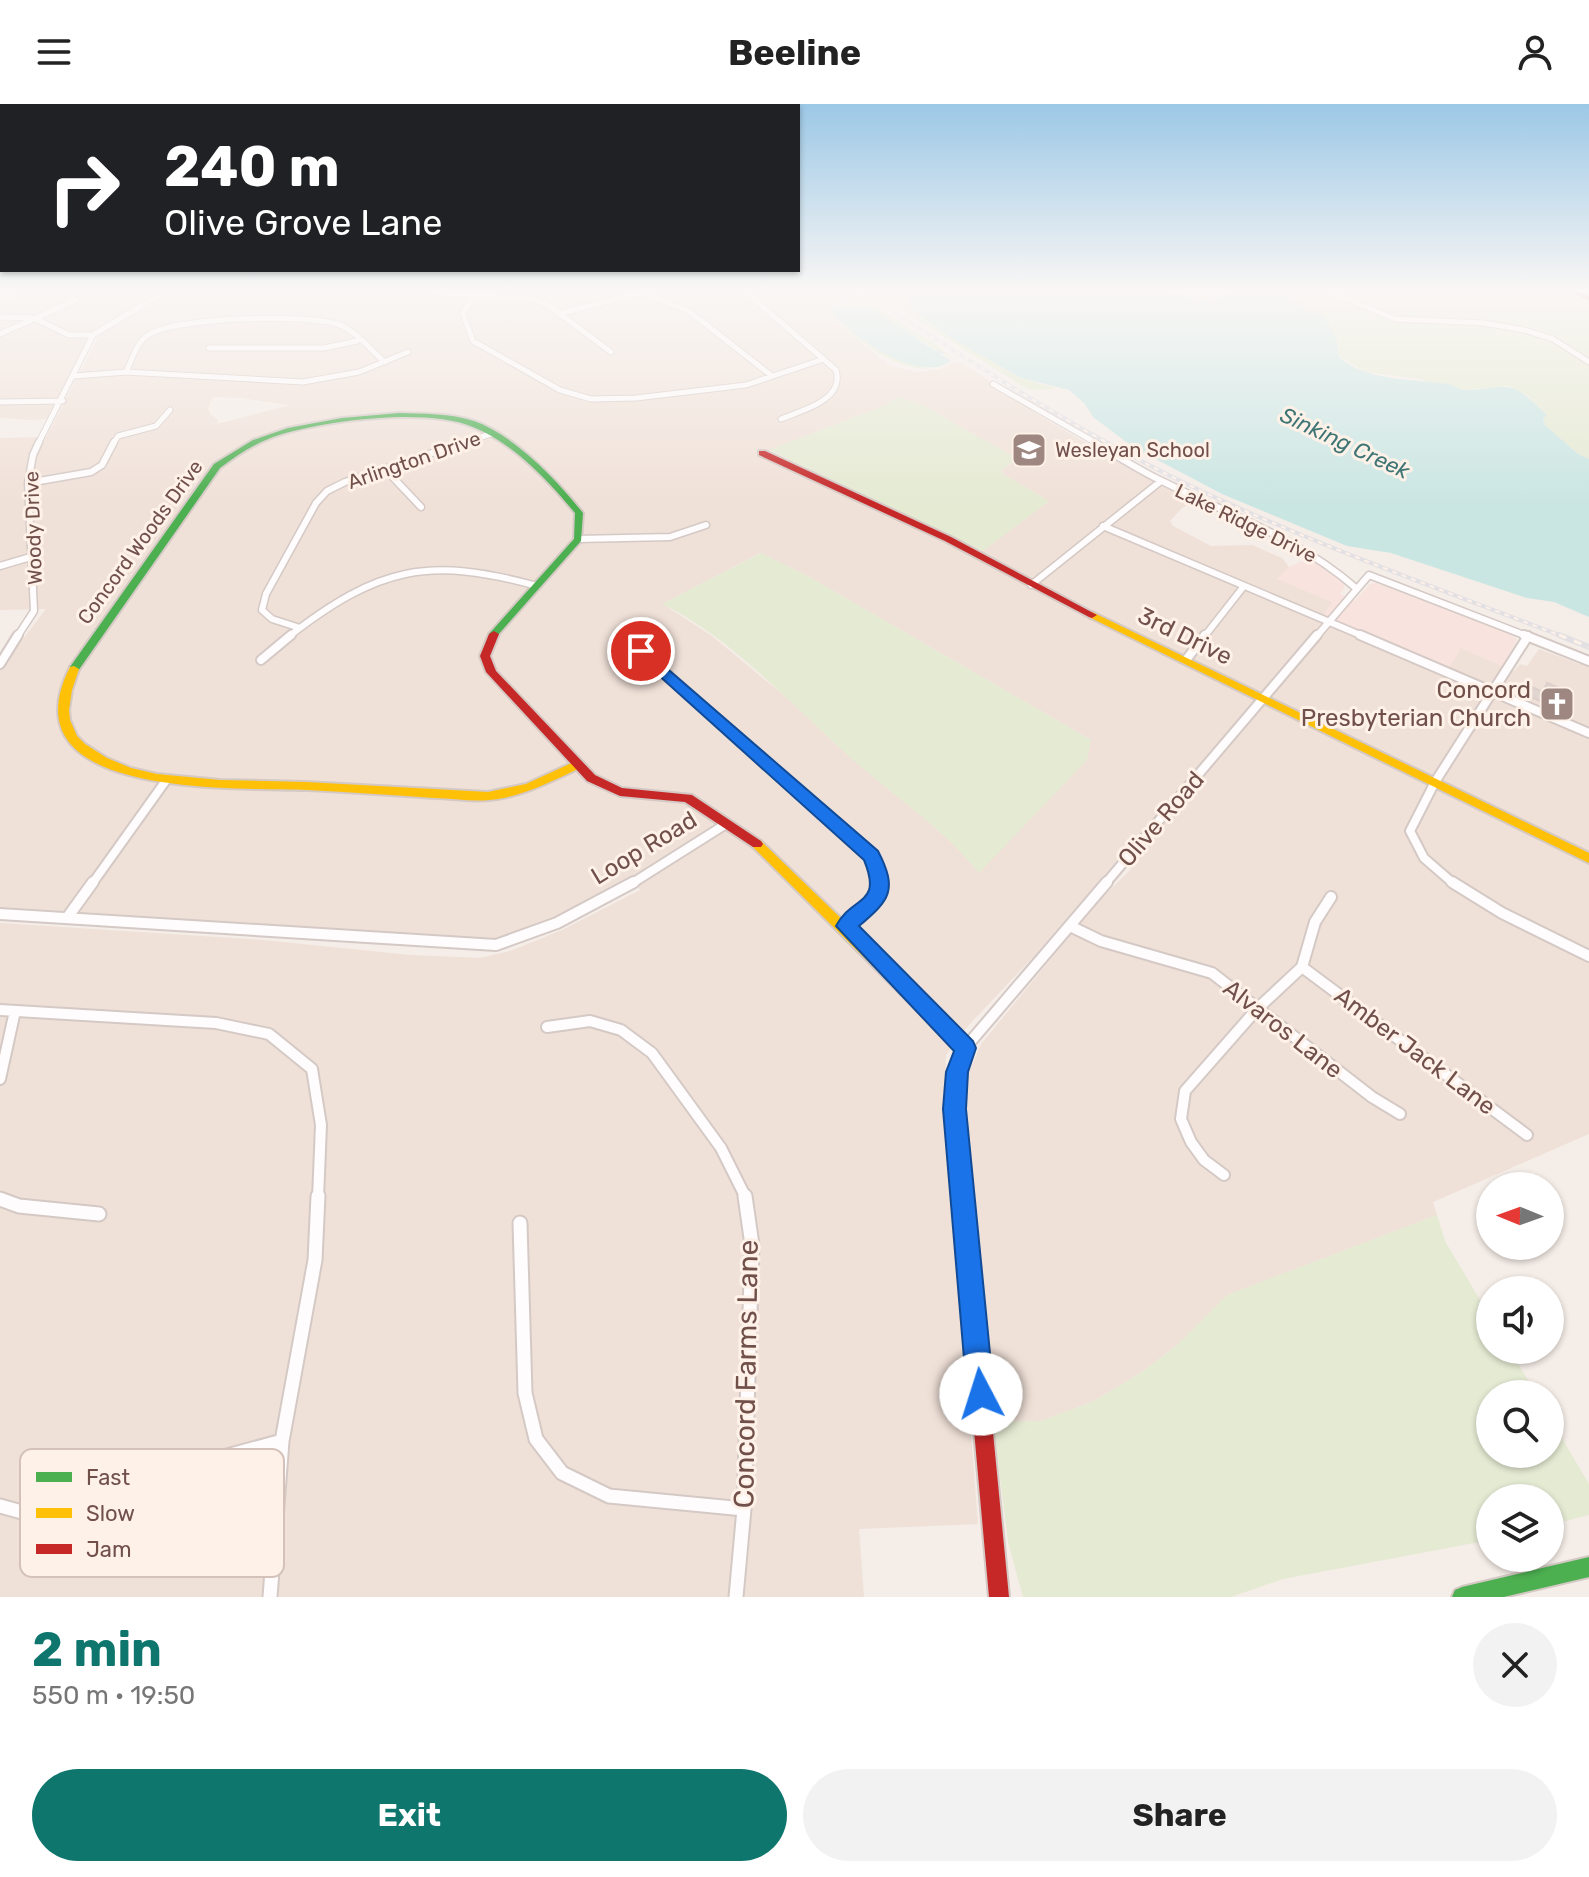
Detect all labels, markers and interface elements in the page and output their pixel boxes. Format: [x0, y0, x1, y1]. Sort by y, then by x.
icon: menu [32, 30, 76, 74]
icon: person [1513, 30, 1557, 74]
text: Beeline [728, 31, 861, 74]
text: 240 m [164, 134, 340, 200]
icon: right [32, 136, 136, 240]
text: Olive Grove Lane [164, 201, 442, 244]
water label: Sinking Creek [1276, 401, 1415, 485]
street label: Arlington Drive [344, 426, 484, 494]
school or university icon: Wesleyan School [1010, 431, 1048, 469]
place label: Wesleyan School [1055, 438, 1210, 462]
street label: Concord Woods Drive [72, 455, 208, 629]
street label: Woody Drive [19, 471, 47, 585]
street label: Lake Ridge Drive [1171, 478, 1321, 568]
street label: 3rd Drive [1133, 601, 1237, 671]
pin [607, 617, 675, 685]
icon: arrive [619, 629, 663, 673]
place label: Concord Presbyterian Church [1301, 676, 1531, 732]
church icon: Concord Presbyterian Church [1538, 685, 1576, 723]
street label: Olive Road [1112, 766, 1210, 872]
street label: Loop Road [586, 806, 702, 890]
street label: Alvaros Lane [1218, 974, 1348, 1084]
street label: Amber Jack Lane [1329, 981, 1501, 1121]
north arrow [1476, 1172, 1564, 1260]
map controls [1476, 1172, 1564, 1572]
street label: Concord Farms Lane [727, 1239, 765, 1509]
button: sound [1476, 1276, 1564, 1364]
position arrow [939, 1352, 1023, 1436]
button: search [1476, 1380, 1564, 1468]
legend [20, 1449, 284, 1577]
text: Fast [86, 1464, 131, 1491]
button: layers [1476, 1484, 1564, 1572]
text: Slow [86, 1500, 135, 1527]
text: Jam [86, 1536, 132, 1563]
text: 2 min [32, 1621, 162, 1678]
button: close [1473, 1623, 1557, 1707]
text: 550 m · 19:50 [32, 1680, 195, 1711]
button: Exit [32, 1769, 787, 1861]
button: Share [803, 1769, 1557, 1861]

